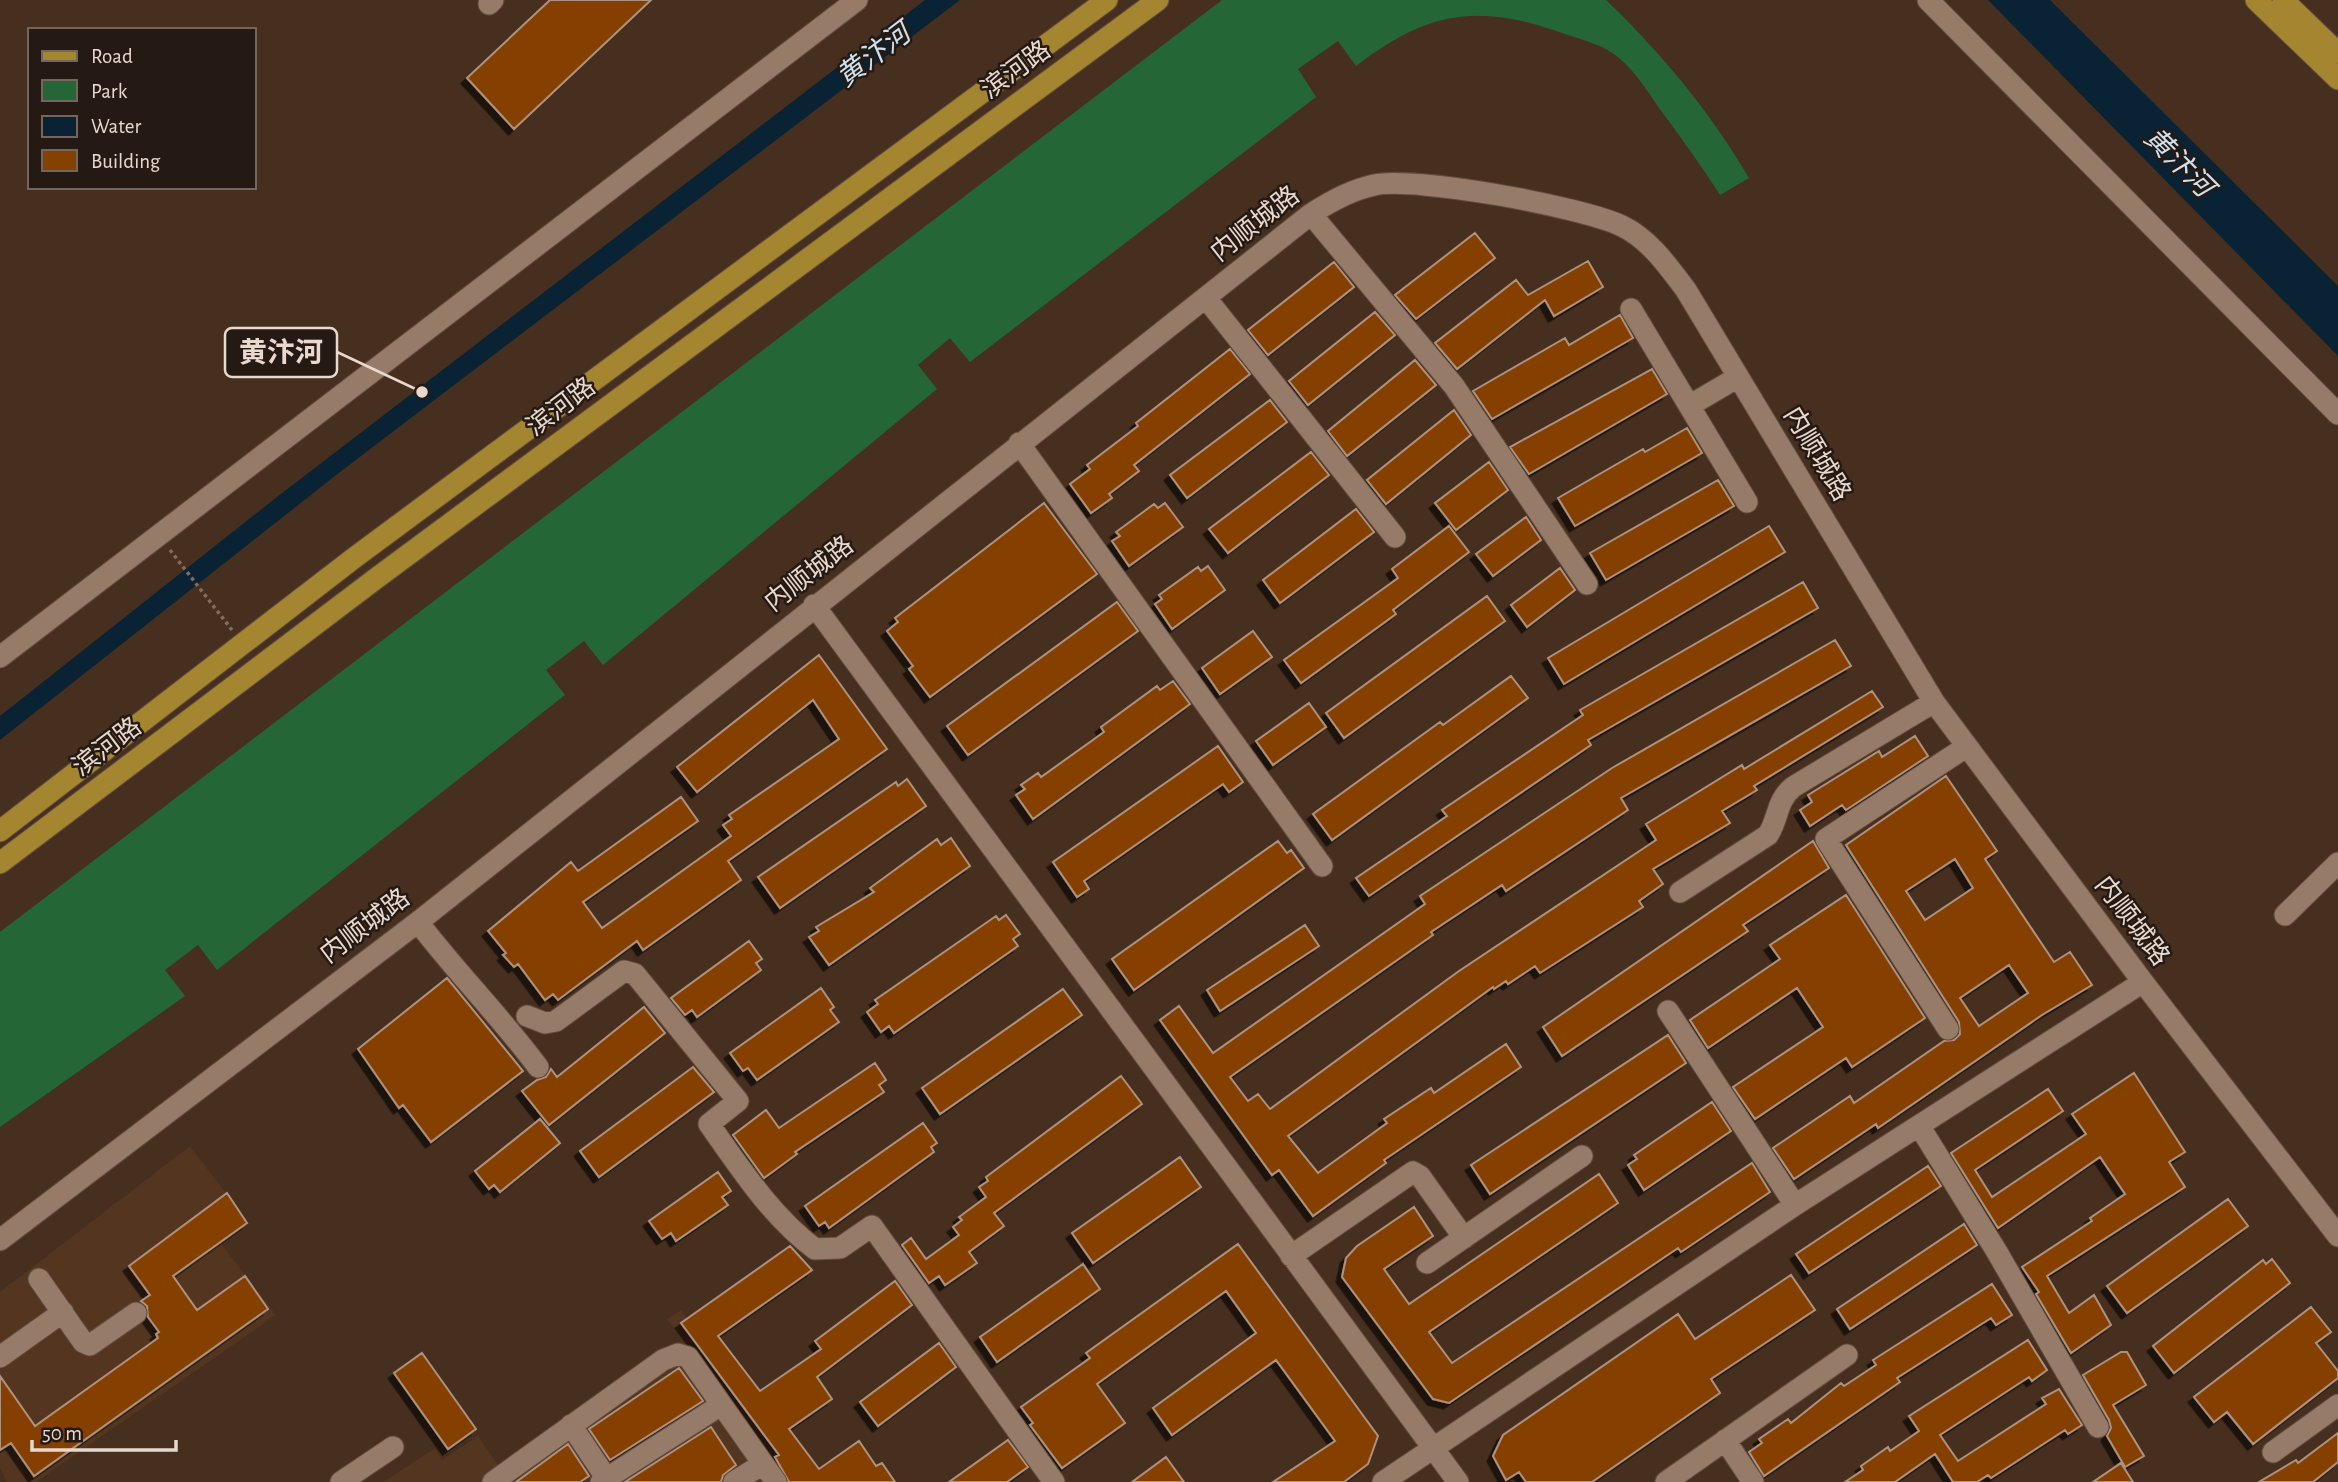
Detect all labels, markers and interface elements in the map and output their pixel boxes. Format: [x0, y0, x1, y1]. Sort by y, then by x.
water label: 黄汴河 [831, 15, 920, 92]
legend [28, 28, 256, 189]
street label: 滨河路 [976, 36, 1055, 103]
text: Road [91, 46, 133, 67]
text: Park [91, 81, 128, 102]
text: Water [91, 116, 141, 137]
water label: 黄汴河 [2138, 122, 2223, 206]
text: Building [91, 151, 161, 172]
street label: 内顺城路 [1205, 181, 1304, 266]
callout: 黄汴河 [225, 328, 337, 377]
text: 黄汴河 [239, 337, 323, 368]
street label: 滨河路 [521, 372, 600, 441]
street label: 内顺城路 [1779, 402, 1856, 505]
street label: 内顺城路 [759, 531, 858, 616]
street label: 滨河路 [67, 712, 146, 781]
street label: 内顺城路 [2090, 871, 2174, 970]
street label: 内顺城路 [315, 884, 414, 968]
scale bar [32, 1408, 175, 1452]
text: 50 m [42, 1423, 82, 1444]

